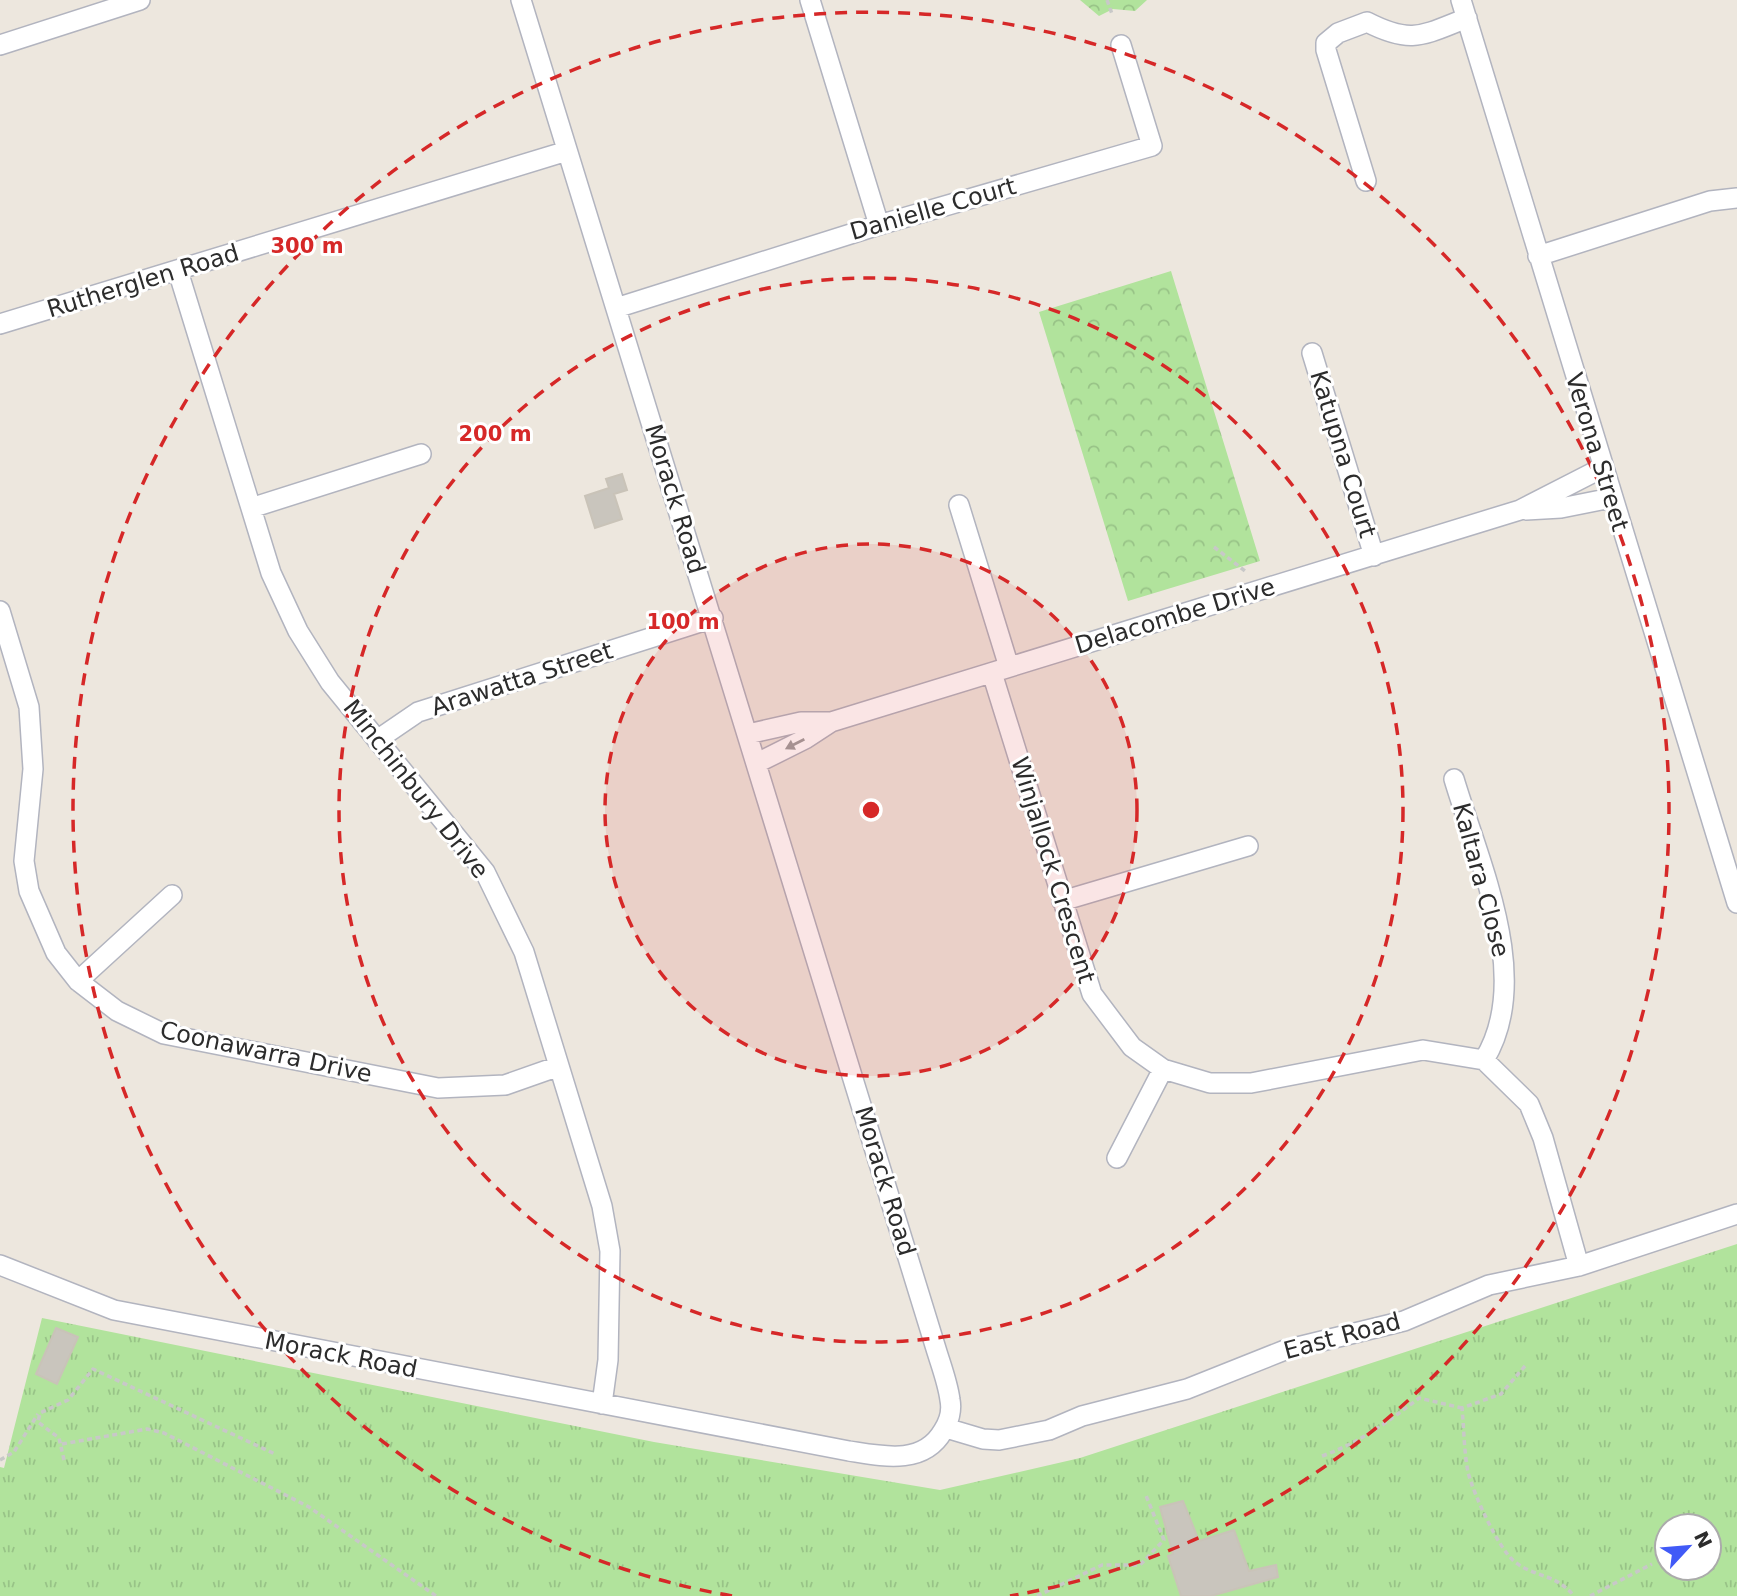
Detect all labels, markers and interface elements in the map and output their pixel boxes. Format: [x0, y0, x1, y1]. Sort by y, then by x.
street label: Danielle Court [847, 172, 1019, 246]
text: 300 m [270, 234, 344, 258]
street label: Rutherglen Road [44, 238, 242, 324]
street label: Katupna Court [1304, 367, 1382, 541]
street label: Verona Street [1560, 370, 1634, 534]
street label: Morack Road [639, 421, 711, 577]
text: 200 m [458, 422, 532, 446]
street label: Delacombe Drive [1072, 572, 1278, 660]
text: 100 m [646, 610, 720, 634]
street label: Arawatta Street [428, 636, 616, 722]
street label: Minchinbury Drive [338, 694, 494, 884]
one-way arrow [785, 739, 805, 750]
street label: Winjallock Crescent [1005, 753, 1101, 987]
centre of rings [859, 798, 883, 822]
street label: Kaltara Close [1447, 800, 1515, 960]
street label: Coonawarra Drive [157, 1016, 375, 1088]
street label: Morack Road [849, 1103, 921, 1259]
street label: East Road [1281, 1307, 1403, 1365]
street label: Morack Road [262, 1326, 420, 1384]
north arrow [1653, 1512, 1723, 1582]
text: N [1690, 1528, 1717, 1552]

